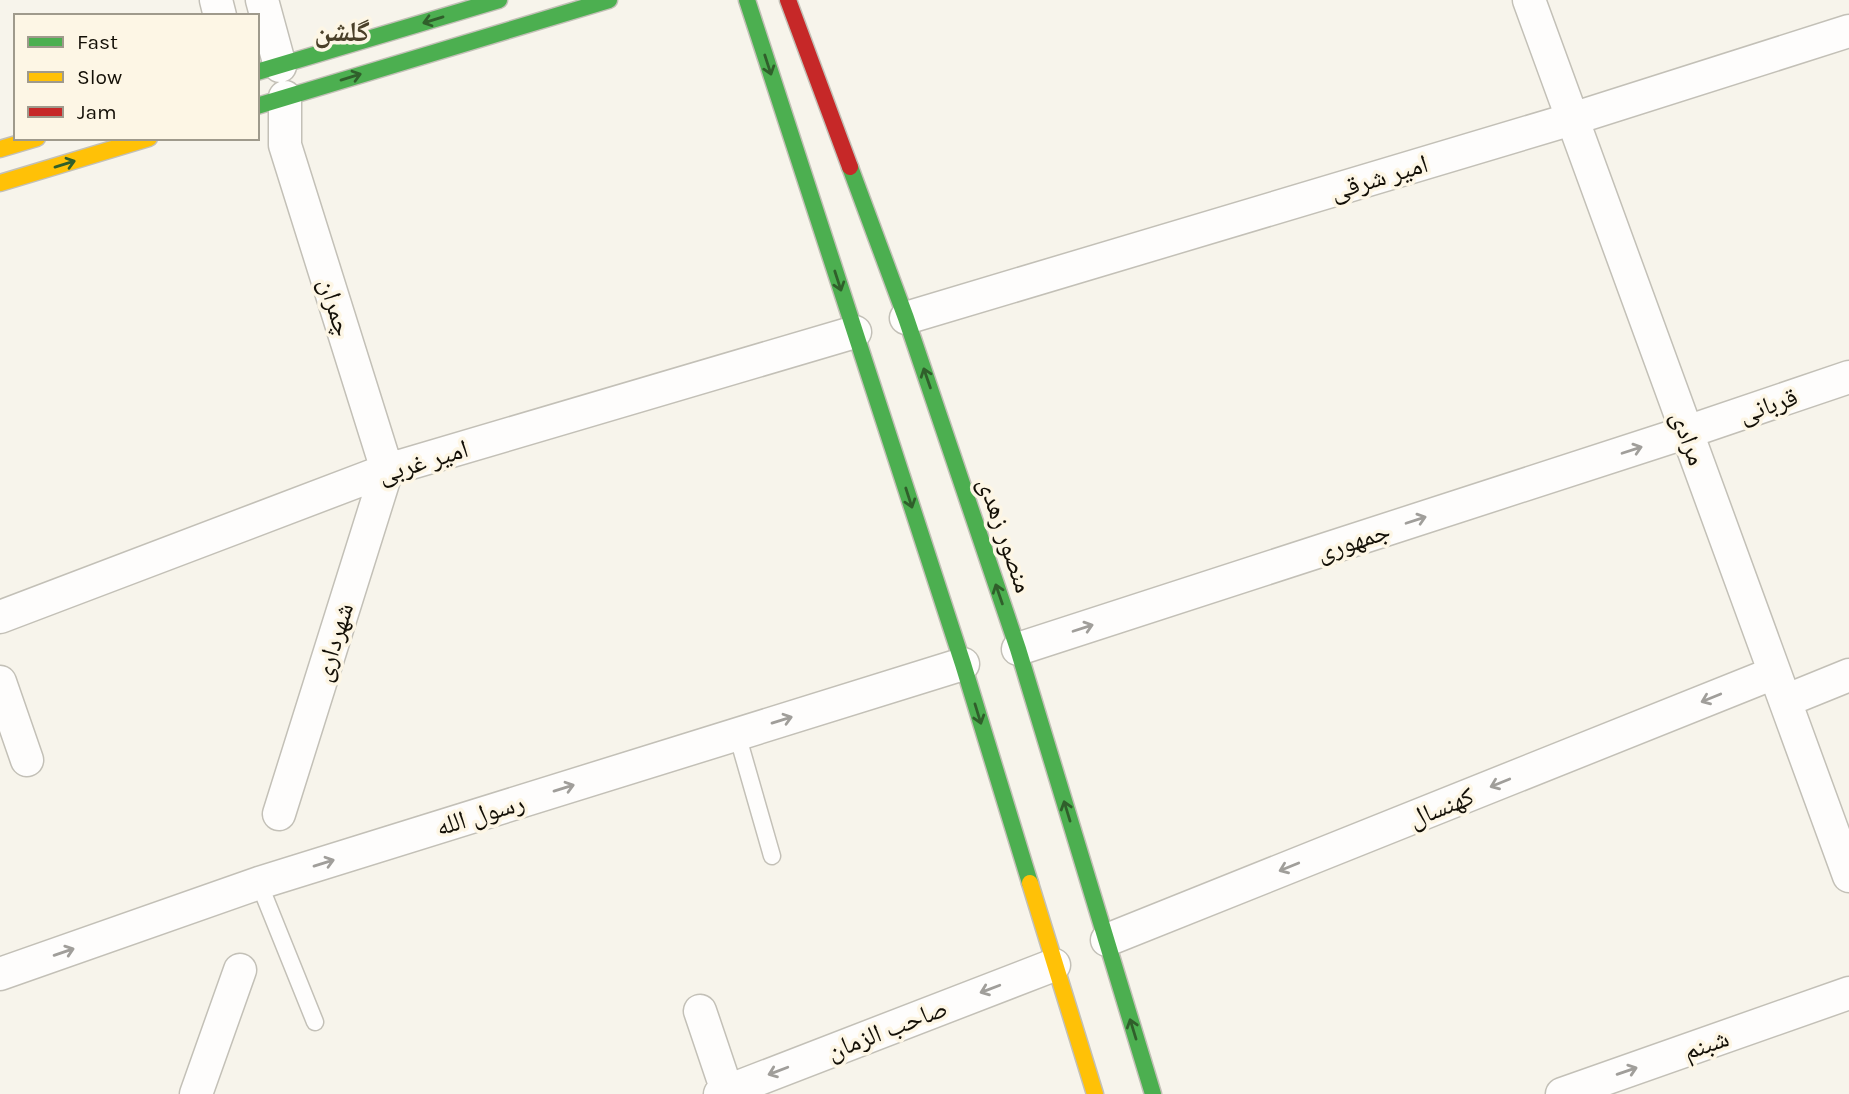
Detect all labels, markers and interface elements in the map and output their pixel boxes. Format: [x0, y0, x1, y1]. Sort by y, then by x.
legend [14, 14, 259, 140]
one-way arrow [423, 14, 445, 27]
district label: گلشن [314, 15, 370, 49]
text: Fast [77, 30, 118, 54]
one-way arrow [762, 54, 775, 76]
text: Slow [77, 65, 122, 89]
one-way arrow [340, 70, 362, 83]
text: Jam [77, 100, 117, 124]
street label: امیر شرقی [1327, 148, 1432, 207]
one-way arrow [54, 156, 76, 169]
one-way arrow [833, 270, 845, 292]
street label: چمران [312, 274, 359, 340]
one-way arrow [920, 368, 932, 390]
street label: قربانی [1735, 381, 1802, 430]
street label: مرادی [1664, 407, 1713, 469]
street label: امیر غربی [374, 433, 472, 490]
one-way arrow [1621, 443, 1643, 455]
street label: منصور زهدی [971, 474, 1040, 597]
one-way arrow [903, 486, 916, 508]
one-way arrow [1405, 513, 1427, 526]
street label: جمهوری [1312, 515, 1394, 568]
one-way arrow [992, 583, 1005, 605]
street label: شهرداری [307, 599, 360, 685]
one-way arrow [1072, 620, 1094, 633]
one-way arrow [1701, 693, 1722, 706]
one-way arrow [972, 703, 985, 725]
one-way arrow [770, 712, 792, 725]
one-way arrow [1489, 777, 1511, 790]
one-way arrow [553, 780, 575, 793]
street label: کهنسال [1404, 780, 1479, 834]
street label: رسول الله [432, 786, 528, 843]
one-way arrow [1060, 800, 1073, 822]
one-way arrow [313, 856, 335, 869]
one-way arrow [1278, 862, 1300, 875]
one-way arrow [53, 945, 75, 957]
one-way arrow [980, 984, 1002, 997]
street label: صاحب الزمان [822, 992, 952, 1067]
one-way arrow [1126, 1018, 1139, 1040]
street label: شبنم [1679, 1022, 1733, 1068]
one-way arrow [1615, 1064, 1637, 1076]
one-way arrow [768, 1066, 790, 1079]

